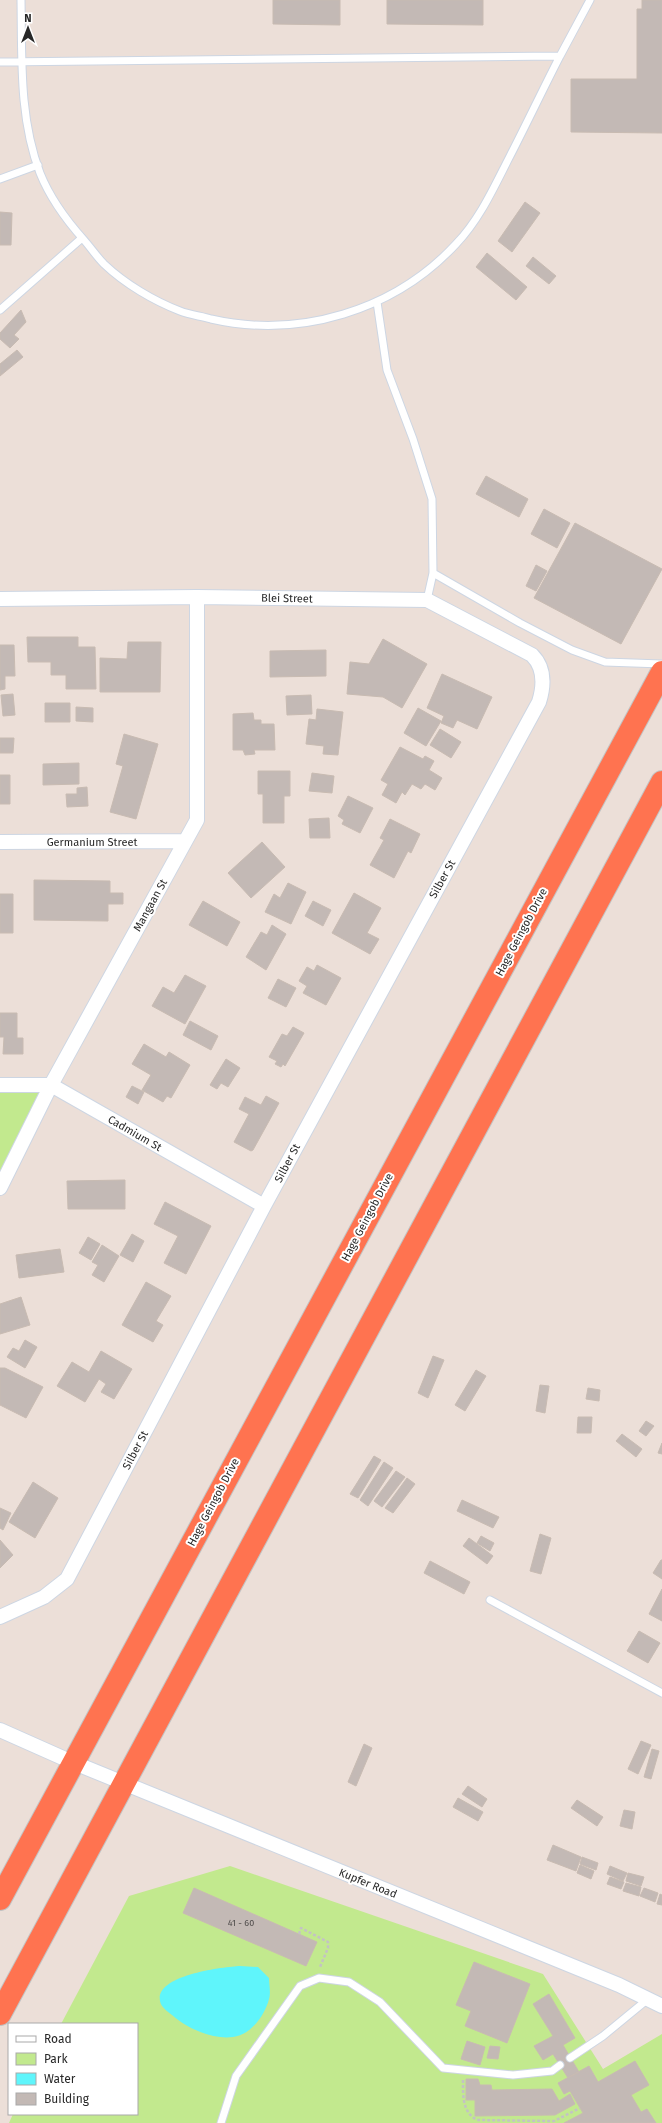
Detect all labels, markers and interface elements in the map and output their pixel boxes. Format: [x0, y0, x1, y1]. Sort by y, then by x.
north arrow [8, 8, 48, 48]
text: N [24, 12, 32, 25]
street label: Blei Street [261, 592, 313, 605]
street label: Germanium Street [47, 836, 137, 849]
street label: Silber St [427, 858, 458, 901]
street label: Mangaan St [131, 877, 170, 934]
street label: Hage Geingob Drive [493, 886, 550, 978]
street label: Cadmium St [106, 1113, 164, 1154]
street label: Silber St [272, 1142, 303, 1185]
street label: Hage Geingob Drive [339, 1171, 396, 1263]
street label: Silber St [120, 1429, 151, 1472]
street label: Hage Geingob Drive [185, 1456, 242, 1548]
street label: Kupfer Road [337, 1866, 399, 1901]
house number: 41 - 60 [228, 1918, 254, 1928]
legend [8, 2023, 138, 2115]
text: Road [44, 2032, 72, 2046]
text: Park [44, 2052, 68, 2066]
text: Water [44, 2072, 76, 2086]
text: Building [44, 2092, 90, 2106]

